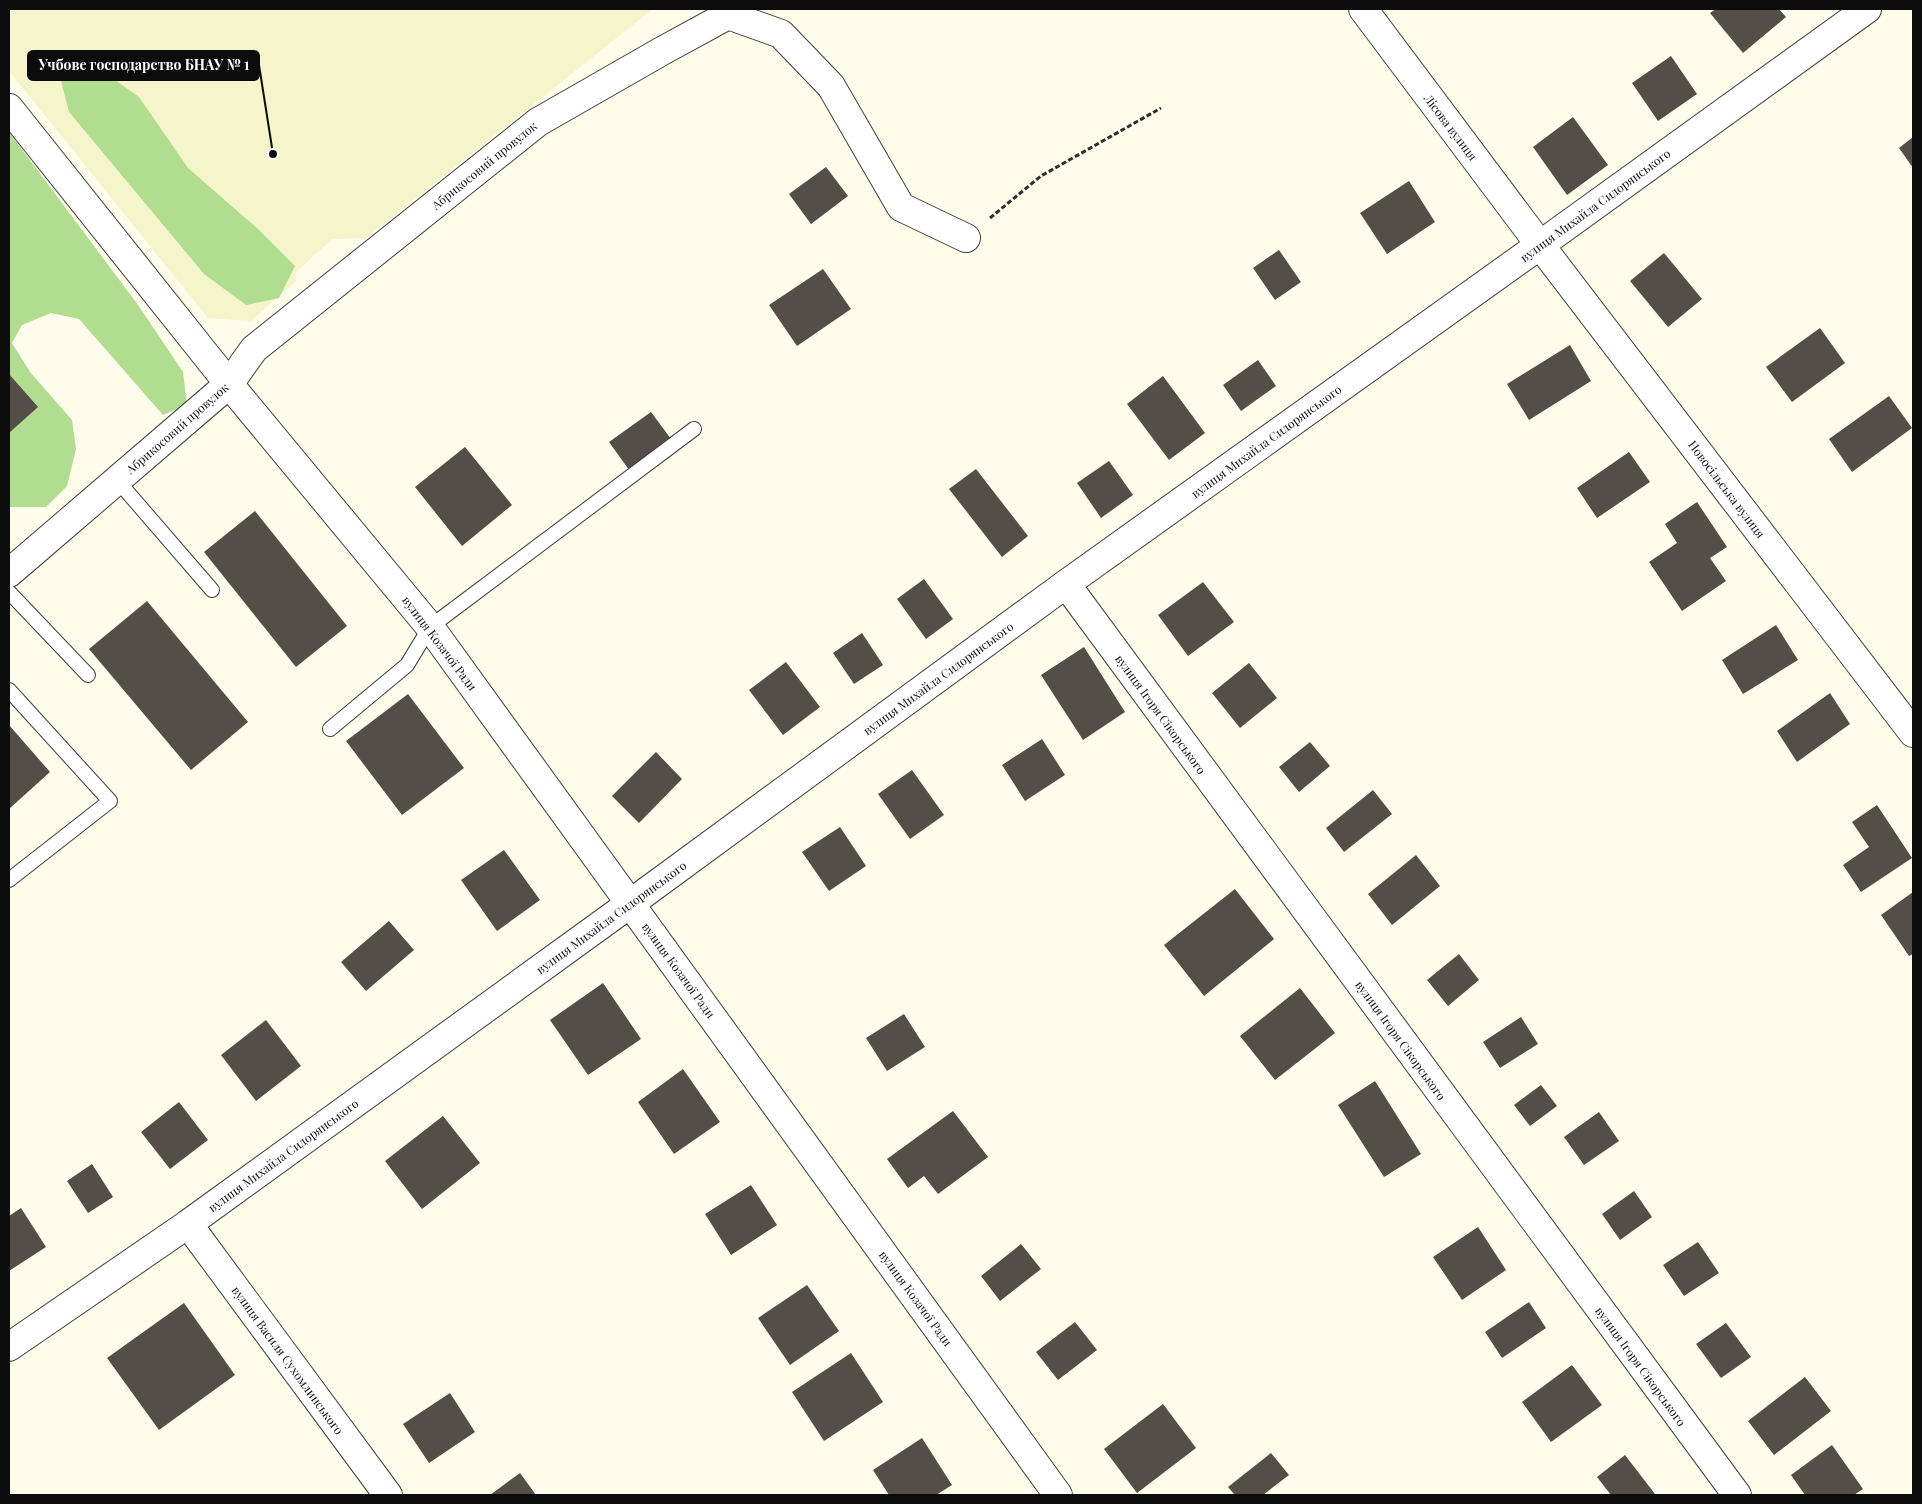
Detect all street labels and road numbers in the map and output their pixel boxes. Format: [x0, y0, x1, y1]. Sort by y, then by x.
street label: Лісова вулиця [1420, 90, 1481, 164]
street label: Абрикосовий провулок [427, 117, 540, 213]
street label: вулиця Михайла Сидорянського [1517, 145, 1674, 265]
street label: Абрикосовий провулок [122, 379, 232, 478]
street label: вулиця Михайла Сидорянського [1188, 381, 1345, 501]
street label: Новосільська вулиця [1685, 437, 1769, 541]
street label: вулиця Козачої Ради [399, 592, 481, 694]
street label: вулиця Михайла Сидорянського [860, 618, 1017, 738]
street label: вулиця Ігоря Сікорського [1112, 651, 1210, 777]
street label: вулиця Михайла Сидорянського [533, 857, 690, 977]
street label: вулиця Козачої Ради [639, 919, 719, 1021]
street label: вулиця Ігоря Сікорського [1352, 977, 1450, 1103]
street label: вулиця Михайла Сидорянського [205, 1095, 362, 1215]
street label: вулиця Козачої Ради [876, 1247, 956, 1349]
street label: вулиця Василя Сухомлинського [229, 1283, 348, 1438]
street label: вулиця Ігоря Сікорського [1592, 1303, 1690, 1429]

